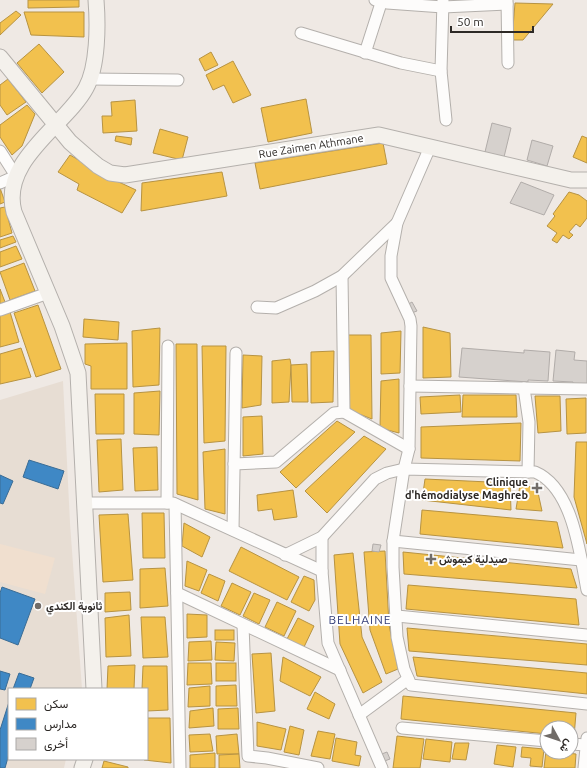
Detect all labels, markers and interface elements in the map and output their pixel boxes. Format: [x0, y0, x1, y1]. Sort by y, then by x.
scale bar [451, 8, 533, 34]
text: 50 m [457, 15, 484, 28]
street label: Rue Zaimen Athmane [258, 132, 364, 160]
place label: Clinique d'hémodialyse Maghreb [405, 476, 528, 501]
marker: Clinique d'hémodialyse Maghreb [531, 482, 543, 494]
place label: صيدلية كيموش [439, 553, 508, 566]
marker: صيدلية كيموش [426, 554, 436, 564]
place label: ثانوية الكندي [46, 600, 103, 615]
marker: ثانوية الكندي [33, 601, 43, 611]
district label: BELHAINE [329, 613, 392, 626]
legend [8, 688, 148, 760]
text: سكن [44, 697, 68, 712]
text: مدارس [44, 717, 77, 732]
north arrow [539, 720, 579, 760]
text: أخرى [44, 737, 68, 752]
text: ش [557, 737, 576, 755]

